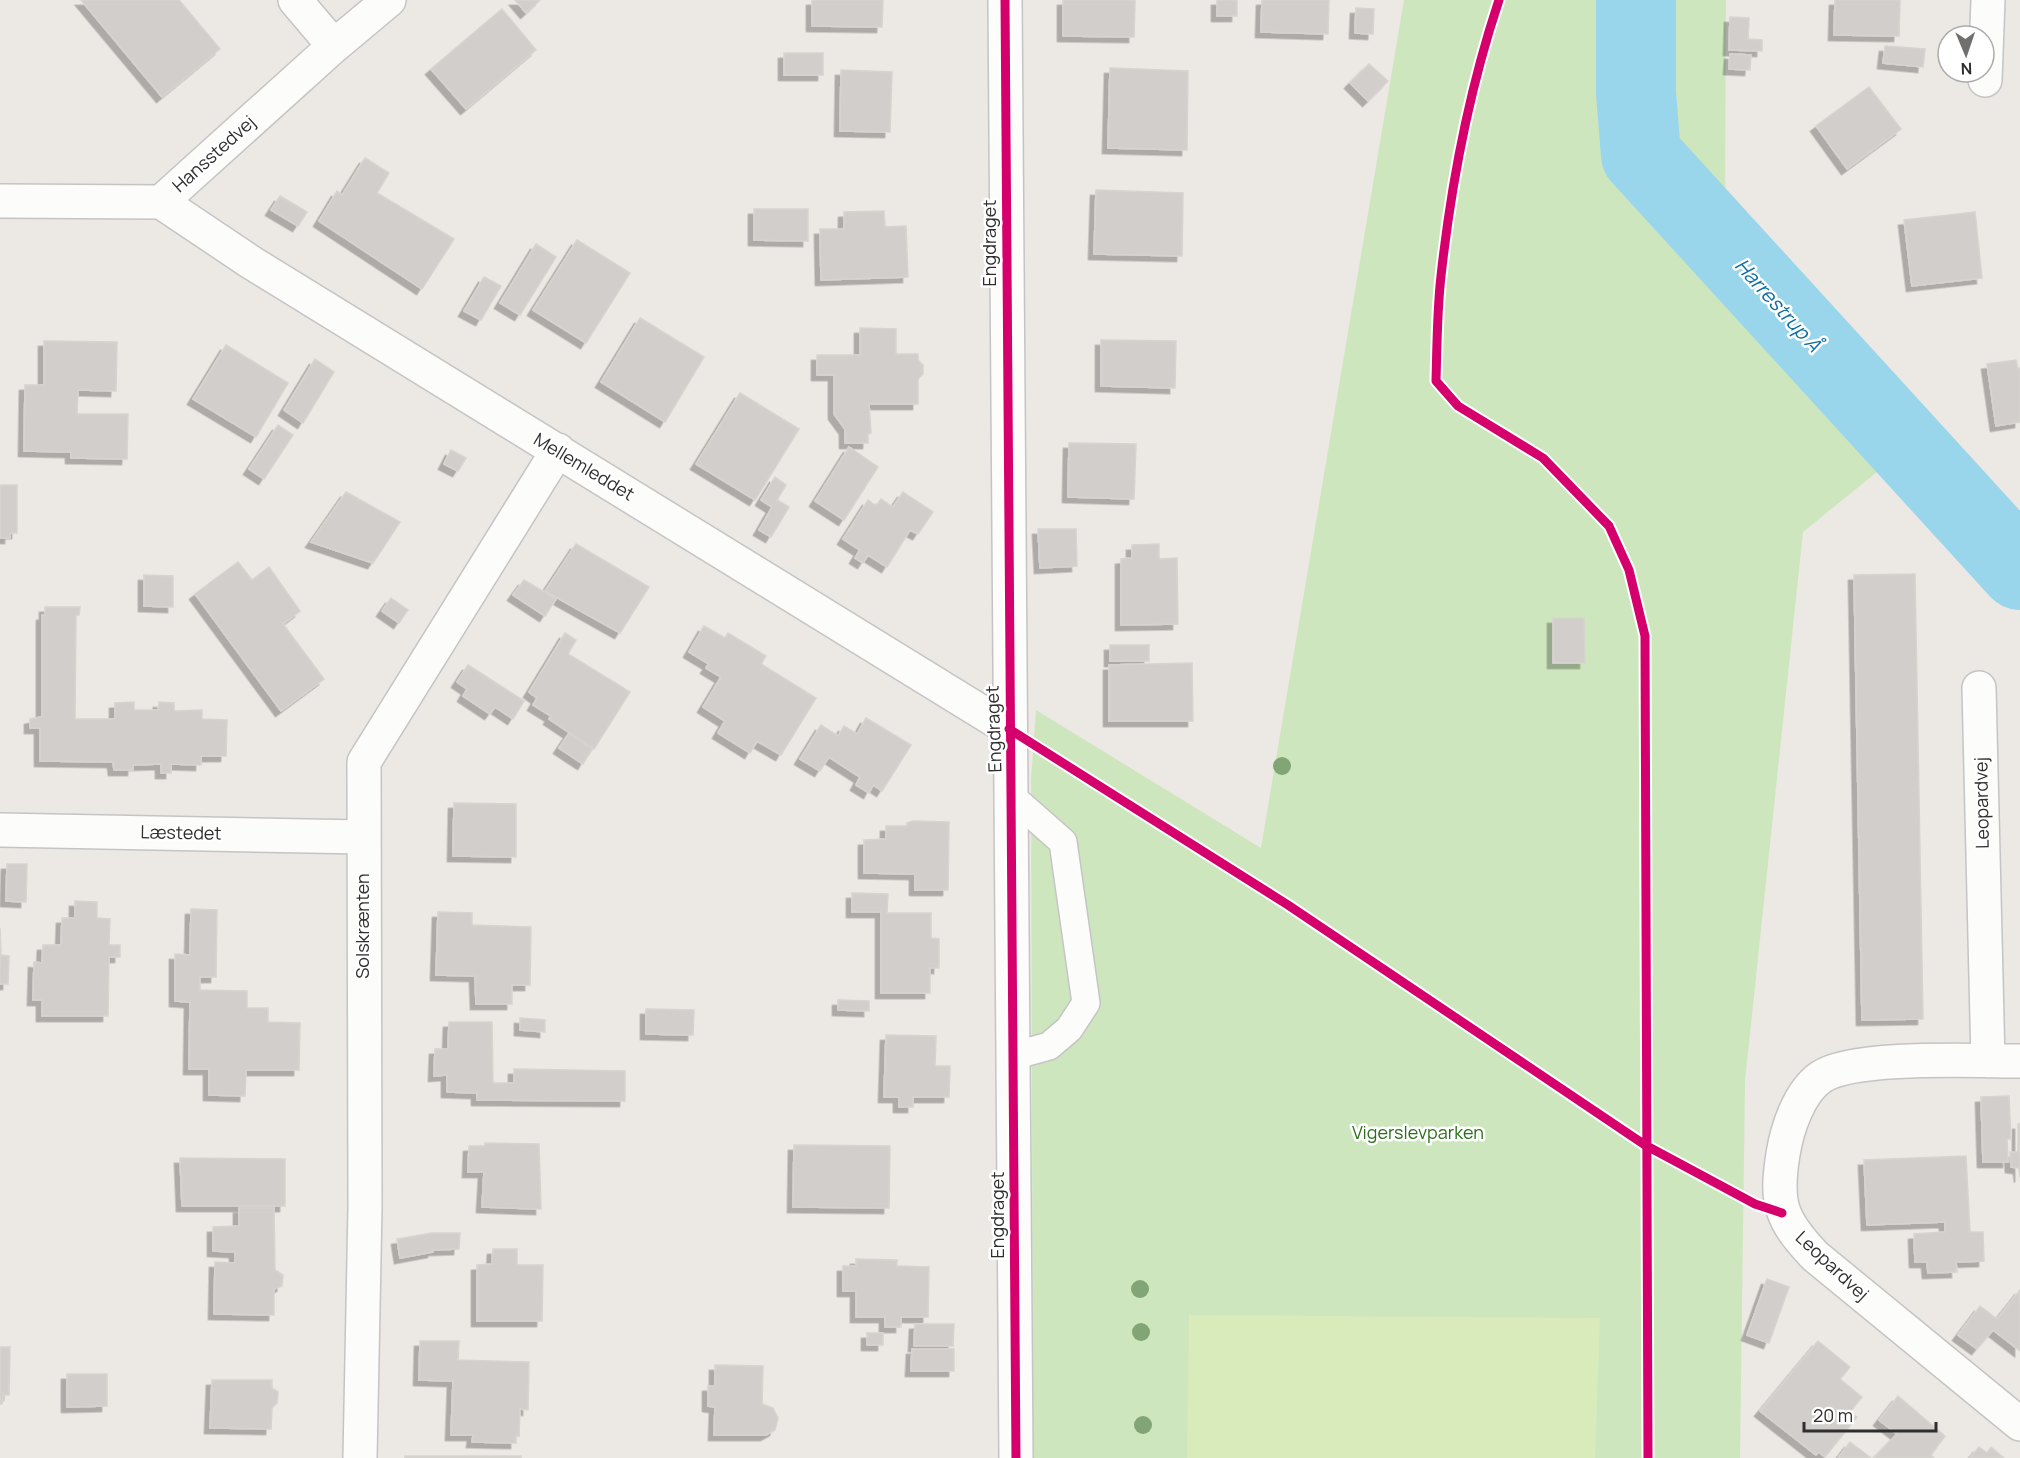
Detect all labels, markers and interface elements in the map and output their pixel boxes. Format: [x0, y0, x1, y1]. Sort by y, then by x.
north arrow [1936, 24, 1996, 84]
text: N [1960, 58, 1973, 80]
street label: Hansstedvej [167, 110, 260, 197]
street label: Engdraget [977, 200, 1001, 286]
water label: Harrestrup Å [1729, 252, 1828, 358]
street label: Mellemleddet [530, 427, 639, 506]
street label: Engdraget [979, 685, 1007, 773]
street label: Leopardvej [1968, 757, 1994, 849]
street label: Læstedet [140, 819, 222, 845]
street label: Solskrænten [350, 873, 374, 979]
park label: Vigerslevparken [1352, 1120, 1484, 1144]
street label: Engdraget [985, 1172, 1009, 1258]
street label: Leopardvej [1791, 1225, 1874, 1305]
scale bar [1804, 1395, 1936, 1433]
text: 20 m [1813, 1403, 1853, 1427]

